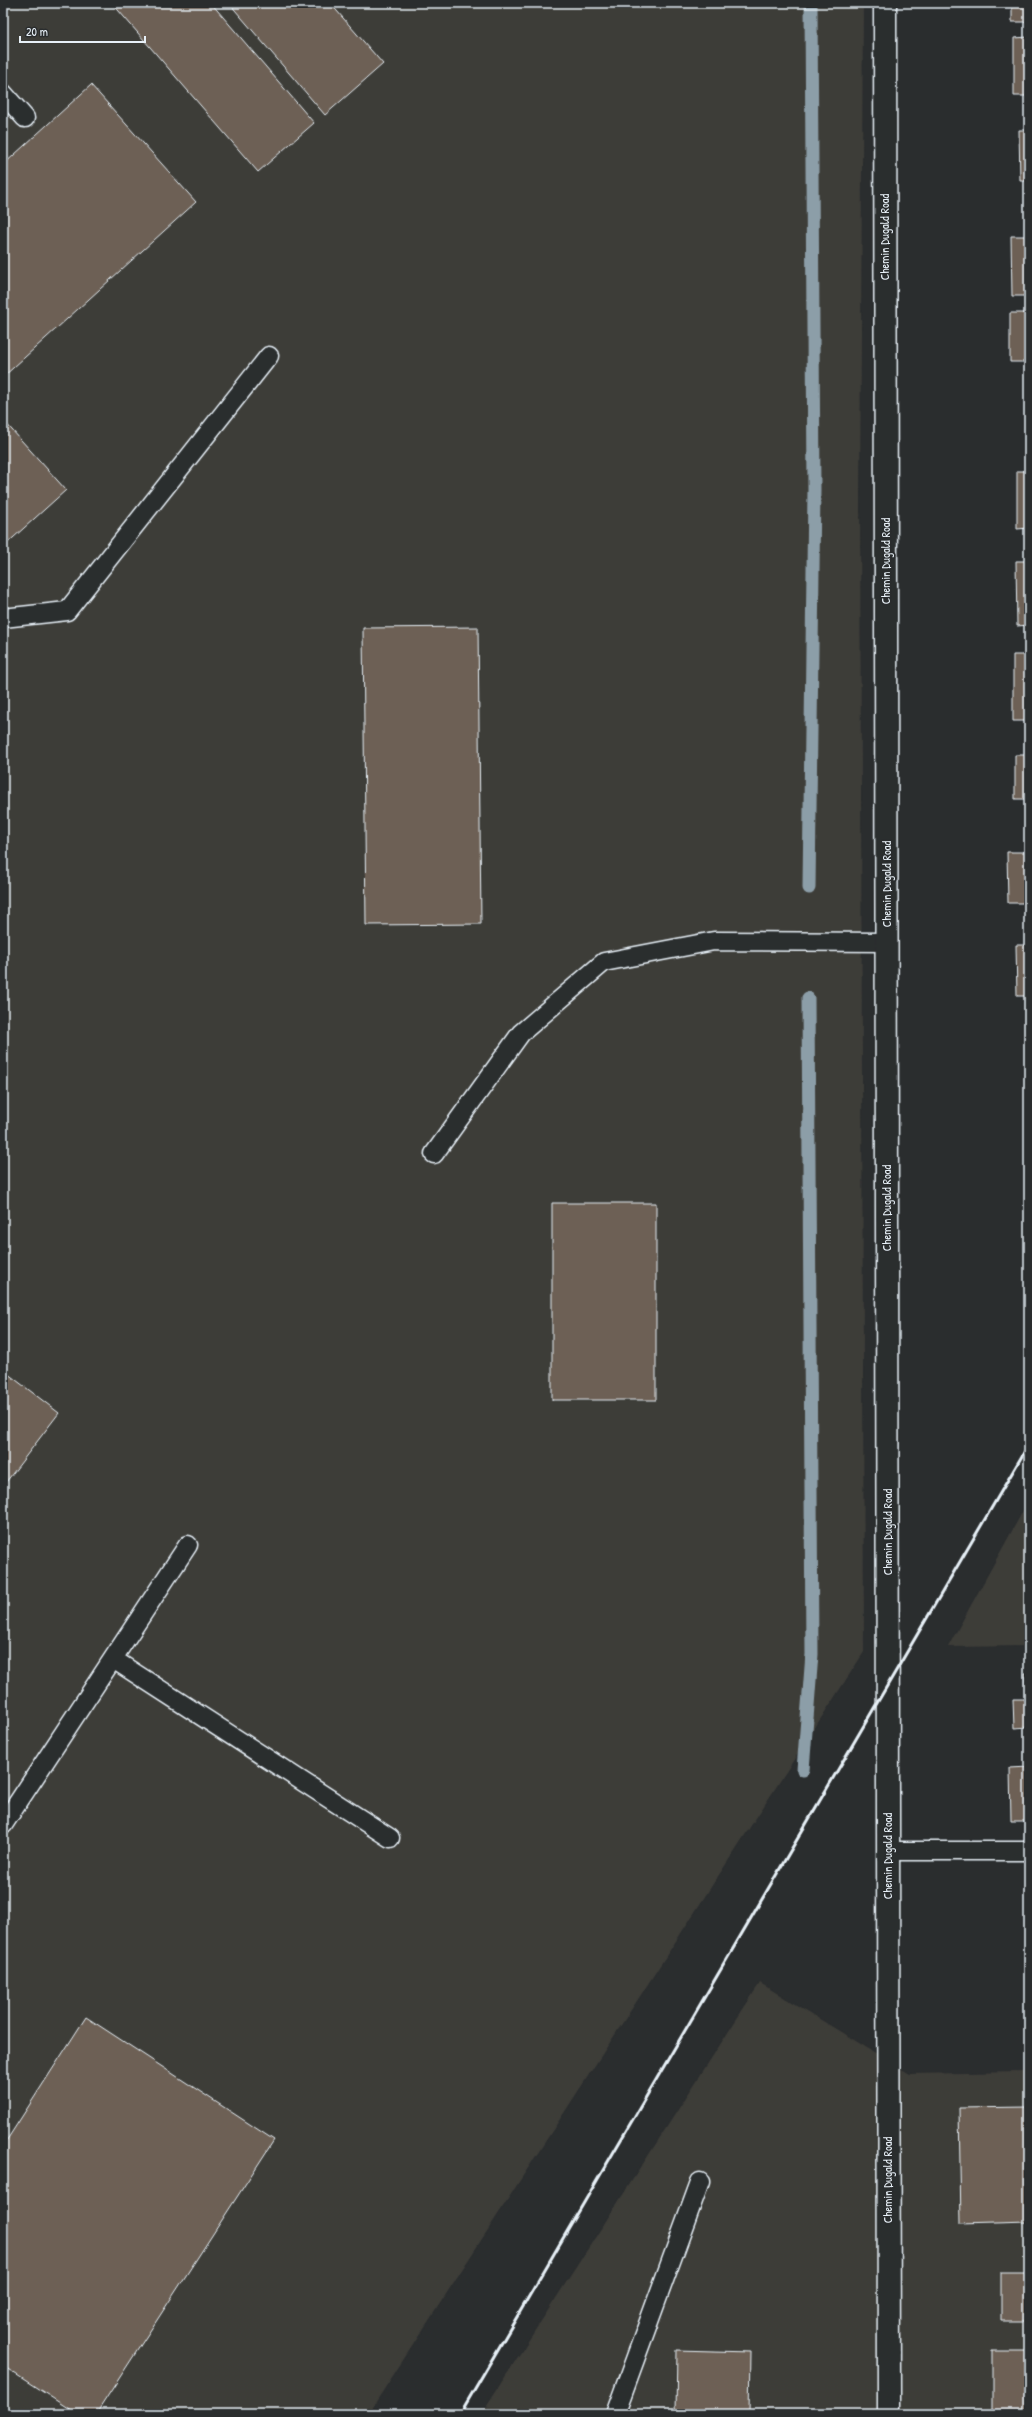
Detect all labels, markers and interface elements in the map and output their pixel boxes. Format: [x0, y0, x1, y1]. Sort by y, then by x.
scale bar [20, 18, 145, 44]
text: 20 m [26, 23, 48, 40]
street label: Chemin Dugald Road [876, 194, 893, 280]
street label: Chemin Dugald Road [877, 518, 894, 604]
street label: Chemin Dugald Road [878, 841, 895, 927]
street label: Chemin Dugald Road [878, 1165, 895, 1251]
street label: Chemin Dugald Road [879, 1489, 896, 1575]
street label: Chemin Dugald Road [879, 1813, 896, 1899]
street label: Chemin Dugald Road [879, 2137, 896, 2223]

